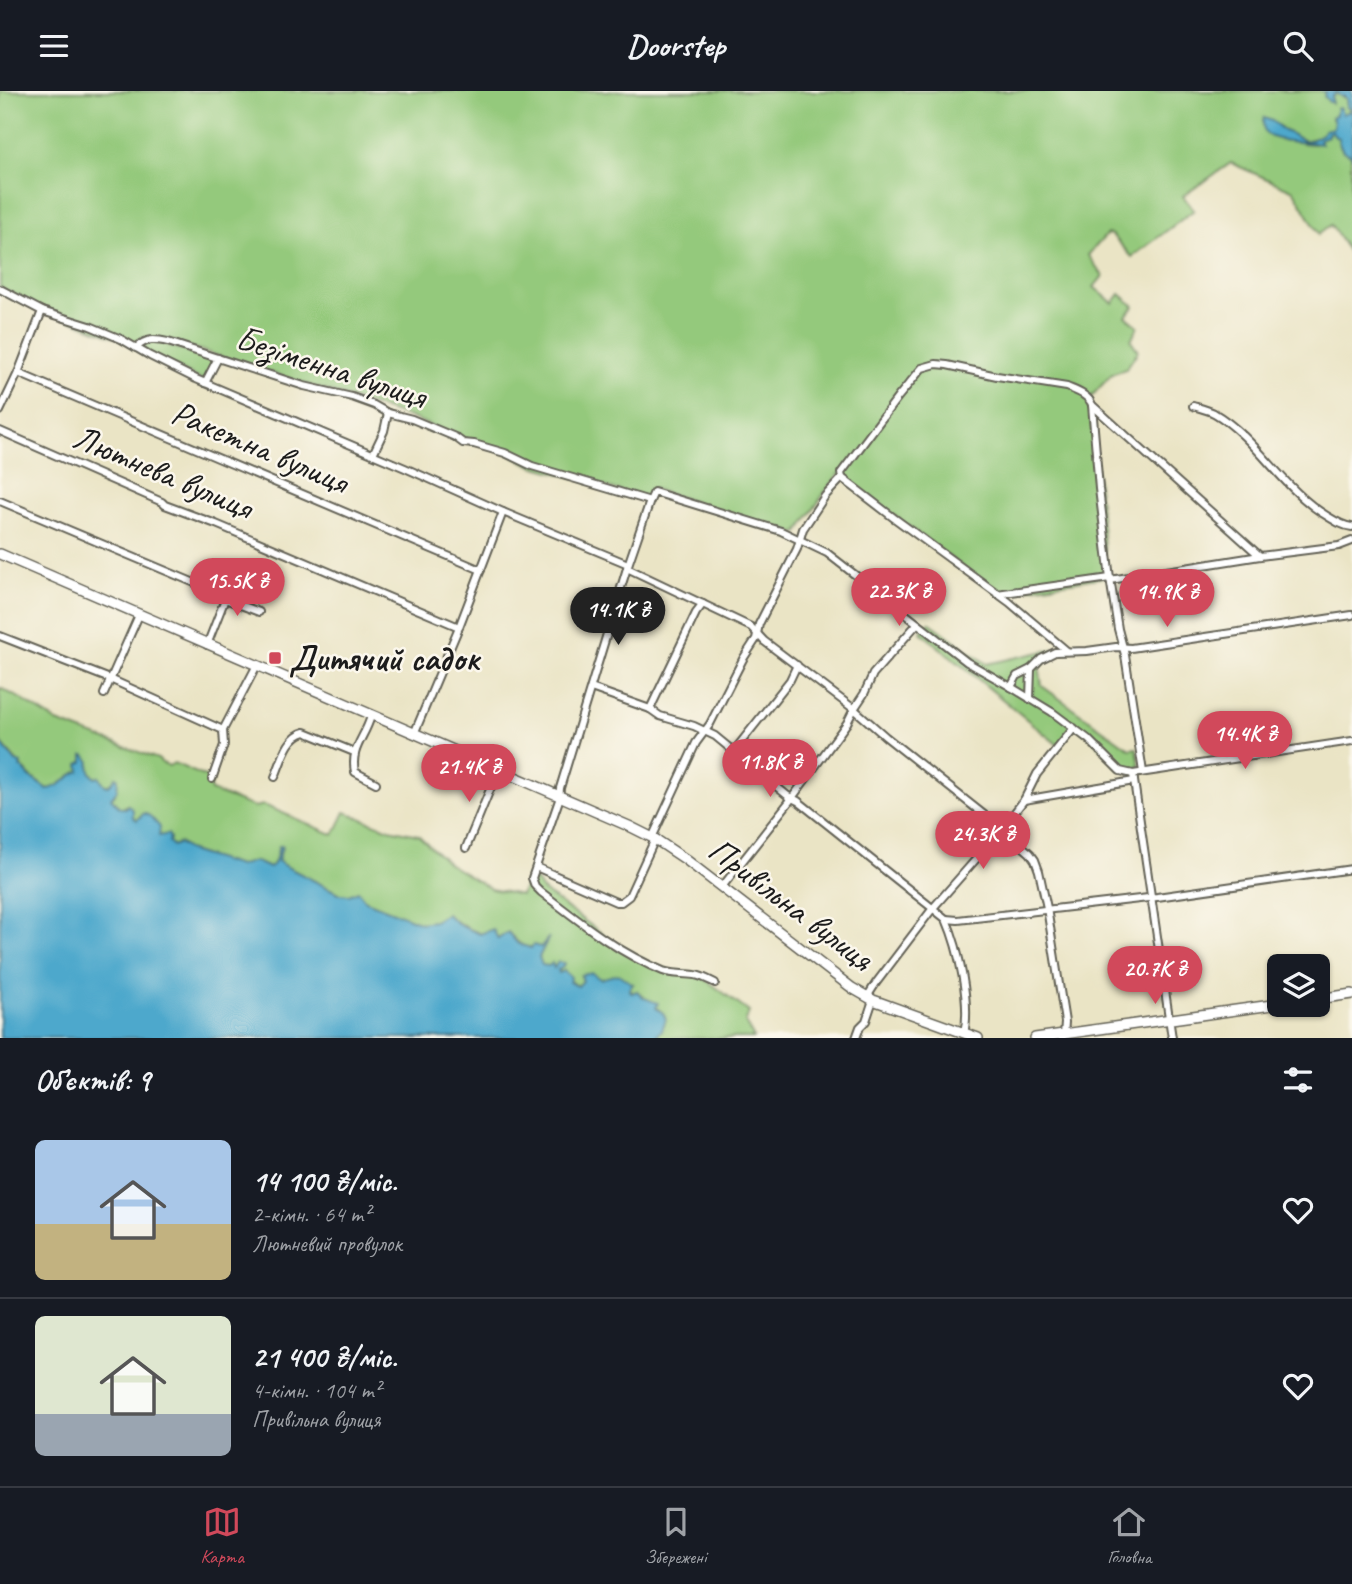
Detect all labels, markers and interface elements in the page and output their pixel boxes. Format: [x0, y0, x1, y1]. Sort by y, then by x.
text: Doorstep [627, 25, 725, 66]
icon: menu [35, 27, 73, 65]
icon: search [1279, 27, 1317, 65]
street label: Безіменна вулиця [230, 315, 434, 419]
street label: Ракетна вулиця [165, 390, 358, 505]
street label: Лютнева вулиця [67, 414, 262, 531]
pin: 15.5K ₴ [172, 559, 302, 618]
text: 15.5K ₴ [206, 566, 268, 595]
pin: 22.3K ₴ [834, 568, 964, 628]
pin: 14.9K ₴ [1102, 569, 1232, 629]
text: 22.3K ₴ [867, 576, 931, 605]
text: 14.9K ₴ [1135, 577, 1199, 606]
pin: 14.1K ₴ [553, 587, 683, 647]
text: 14.1K ₴ [586, 595, 650, 624]
place label: Дитячий садок [289, 636, 482, 681]
marker: Дитячий садок [267, 650, 283, 666]
pin: 14.4K ₴ [1180, 711, 1310, 771]
text: 14.4K ₴ [1213, 719, 1277, 748]
pin: 11.8K ₴ [705, 739, 835, 799]
pin: 21.4K ₴ [404, 745, 534, 804]
text: 11.8K ₴ [738, 747, 802, 776]
text: 21.4K ₴ [437, 752, 501, 781]
pin: 24.3K ₴ [918, 811, 1048, 871]
text: 24.3K ₴ [951, 819, 1015, 848]
street label: Привільна вулиця [699, 827, 884, 982]
pin: 20.7K ₴ [1090, 947, 1220, 1006]
text: 20.7K ₴ [1123, 954, 1187, 983]
map controls [1267, 954, 1330, 1017]
button: layers [1267, 954, 1330, 1017]
text: Об’єктів: 9 [35, 1061, 150, 1099]
icon: filters [1279, 1061, 1317, 1099]
text: 14 100 ₴/міс. [252, 1162, 397, 1200]
icon: home [91, 1168, 175, 1252]
icon: heart [1279, 1191, 1317, 1229]
text: 2-кімн. · 64 m² [252, 1200, 370, 1229]
text: Лютневий провулок [252, 1229, 402, 1258]
text: 21 400 ₴/міс. [252, 1338, 397, 1376]
icon: home [91, 1344, 175, 1428]
icon: heart [1279, 1367, 1317, 1405]
text: 4-кімн. · 104 m² [252, 1376, 381, 1405]
text: Привільна вулиця [252, 1405, 381, 1434]
tab: Карта [200, 1503, 244, 1569]
tab: Збережені [645, 1503, 707, 1569]
tab: Головна [1107, 1503, 1152, 1569]

